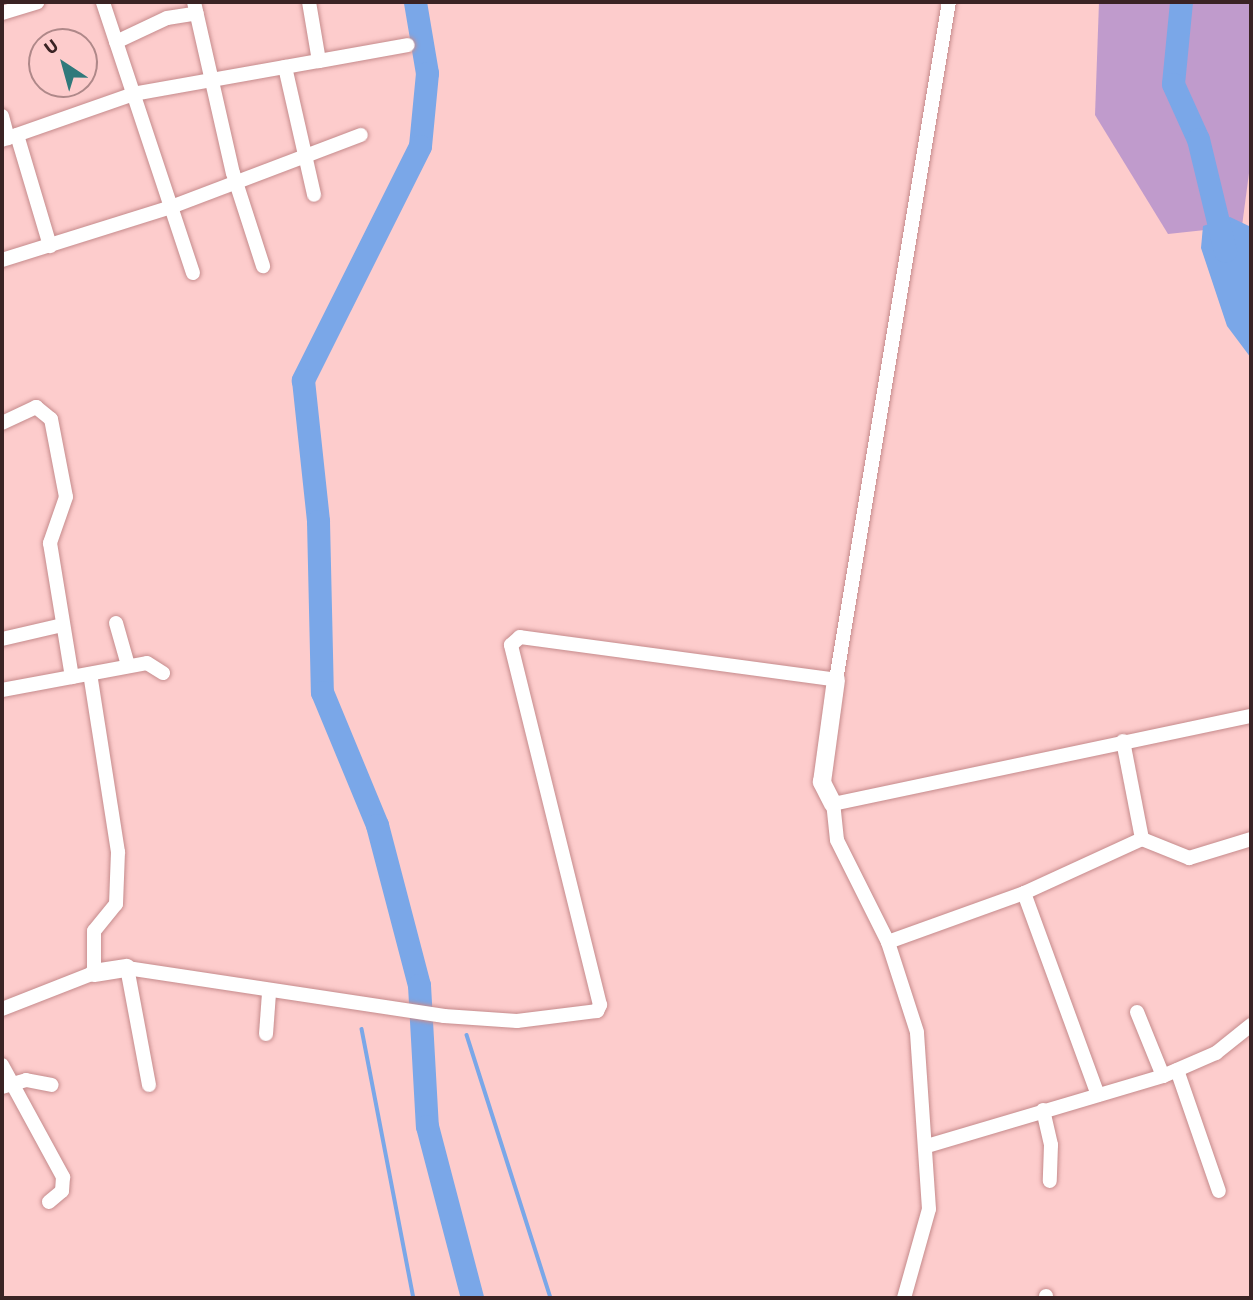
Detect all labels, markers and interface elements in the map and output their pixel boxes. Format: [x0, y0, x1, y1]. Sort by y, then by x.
north arrow [28, 28, 98, 98]
text: U [38, 33, 65, 62]

